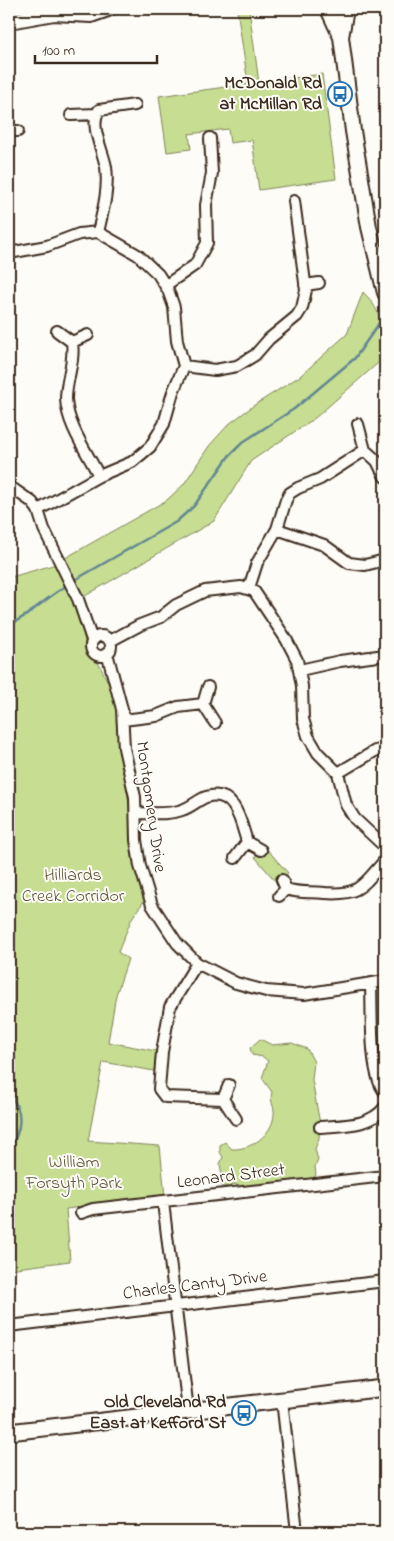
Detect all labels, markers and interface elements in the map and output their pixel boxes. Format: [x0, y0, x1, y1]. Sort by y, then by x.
scale bar [35, 32, 158, 64]
text: 100 m [42, 40, 75, 62]
place label: McDonald Rd at McMillan Rd [219, 71, 323, 118]
bus stop icon: McDonald Rd at McMillan Rd [327, 81, 353, 107]
street label: Montgomery Drive [127, 740, 172, 875]
park label: Hilliards Creek Corridor [22, 863, 125, 910]
park label: William Forsyth Park [25, 1150, 122, 1197]
street label: Leonard Street [176, 1158, 286, 1196]
street label: Charles Canty Drive [121, 1264, 270, 1308]
place label: Old Cleveland Rd East at Kefford St [90, 1390, 227, 1437]
bus stop icon: Old Cleveland Rd East at Kefford St [231, 1400, 257, 1426]

